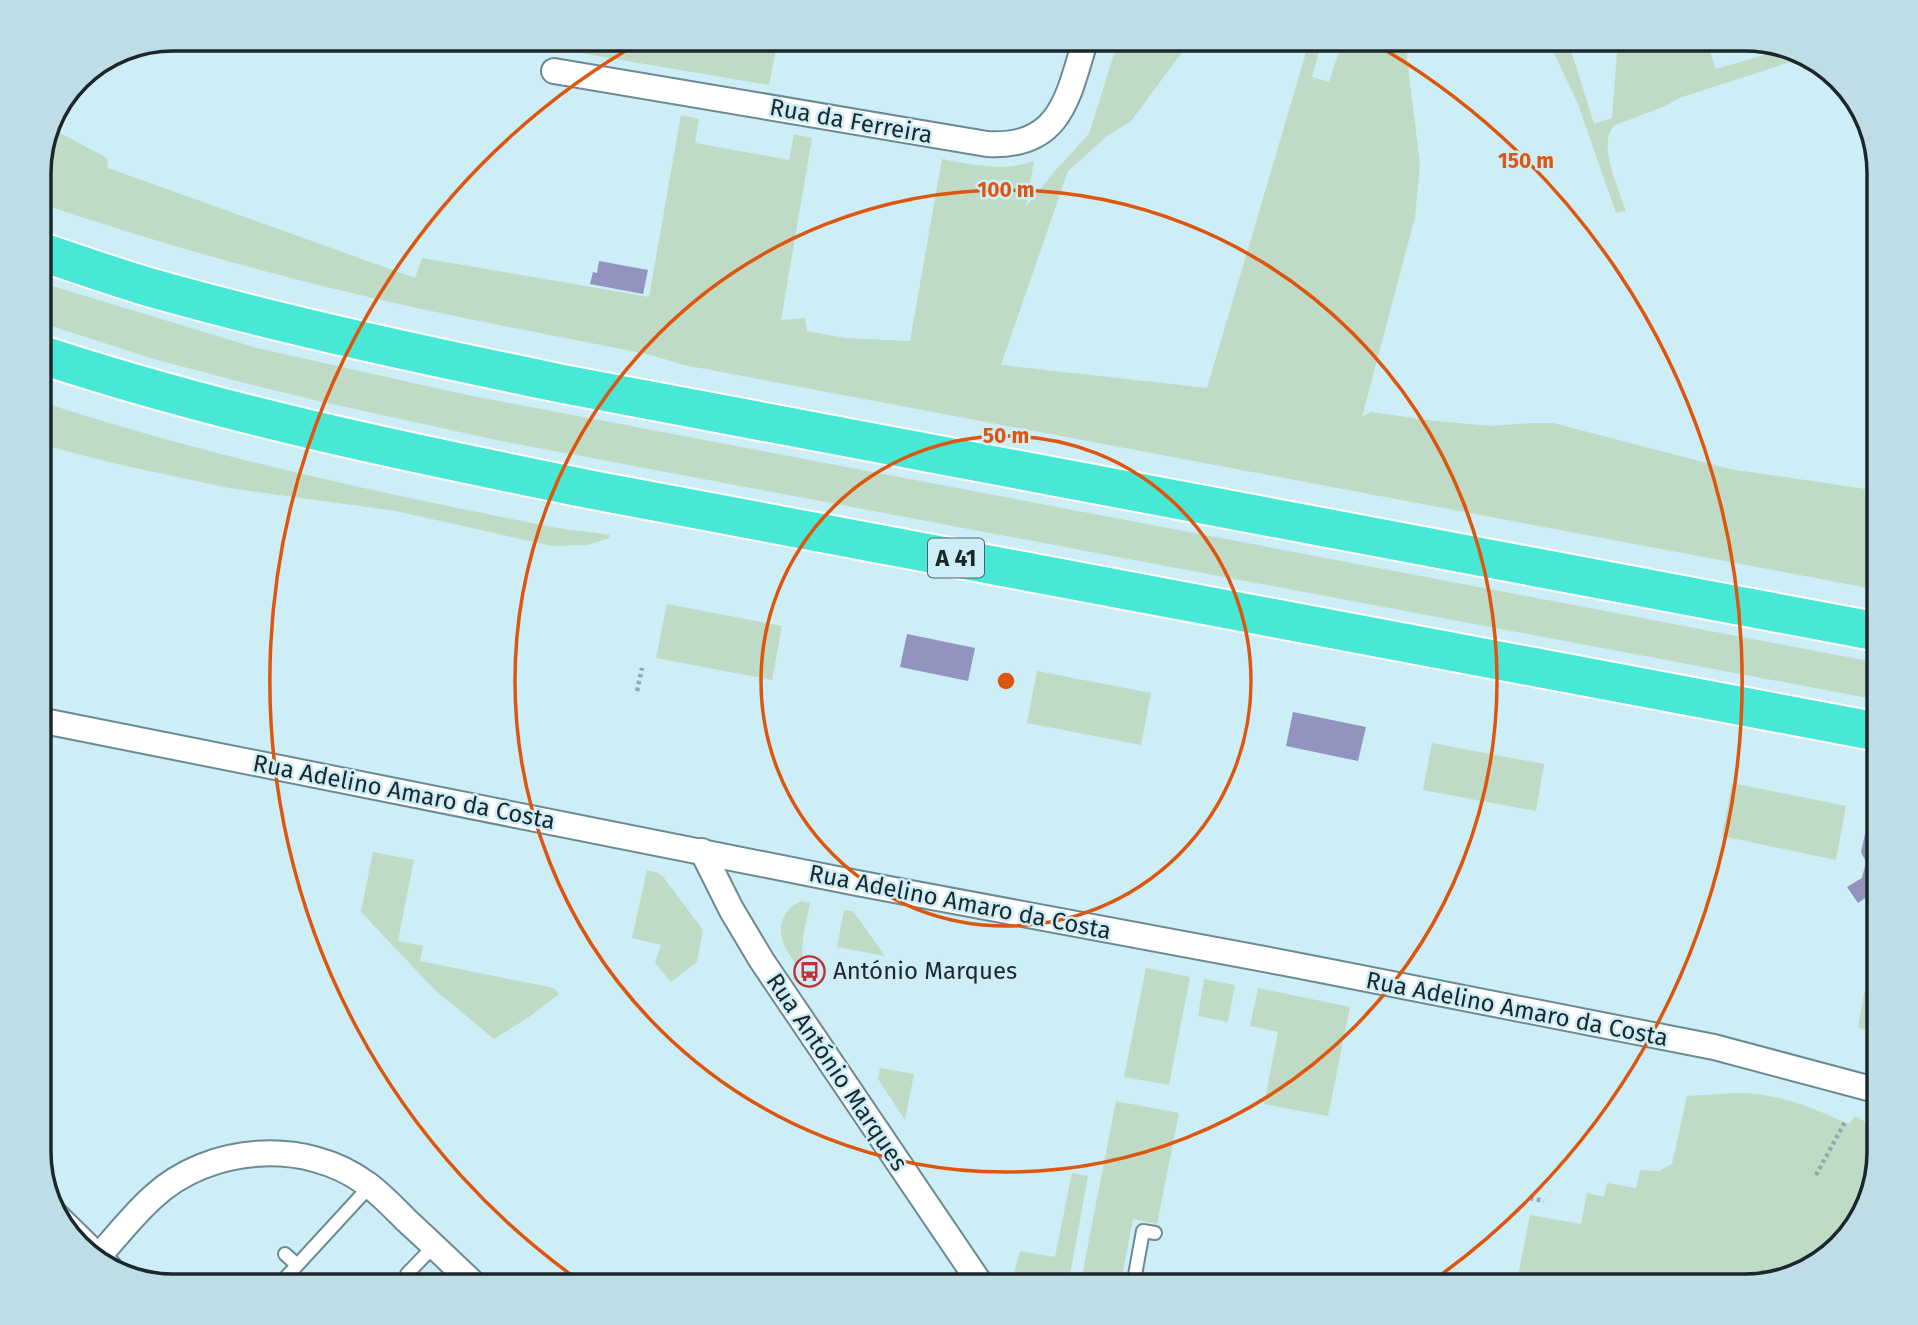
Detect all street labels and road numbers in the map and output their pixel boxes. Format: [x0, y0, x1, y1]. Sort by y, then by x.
street label: Rua da Ferreira [767, 93, 935, 149]
road number: A 41 [928, 538, 984, 578]
street label: Rua Adelino Amaro da Costa [251, 749, 557, 835]
street label: Rua Adelino Amaro da Costa [807, 859, 1113, 945]
street label: Rua Adelino Amaro da Costa [1364, 966, 1670, 1052]
street label: Rua António Marques [760, 968, 914, 1176]

